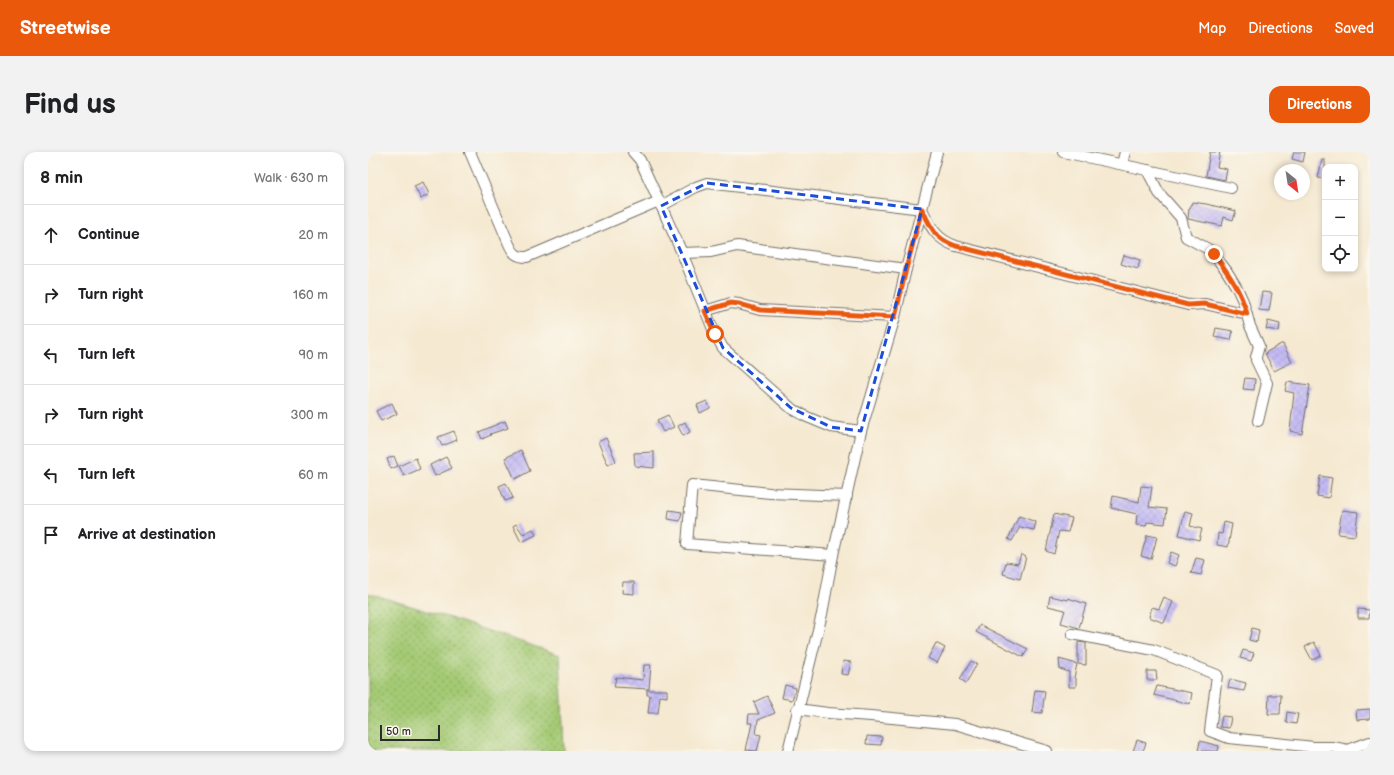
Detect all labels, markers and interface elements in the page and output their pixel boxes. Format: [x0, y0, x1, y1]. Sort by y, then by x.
text: Streetwise [20, 17, 111, 40]
text: Map [1198, 20, 1226, 37]
text: Directions [1248, 20, 1313, 37]
text: Saved [1335, 20, 1374, 37]
button: Directions [1269, 86, 1370, 123]
text: Find us [24, 88, 116, 121]
north arrow [1274, 164, 1310, 200]
map controls [1322, 164, 1358, 272]
button: + [1322, 164, 1358, 200]
text: 8 min [40, 168, 83, 188]
text: Walk · 630 m [254, 170, 328, 186]
button: − [1322, 200, 1358, 236]
icon: ahead [40, 224, 62, 246]
text: Continue [78, 225, 140, 244]
text: 20 m [298, 227, 328, 243]
button: locate [1322, 236, 1358, 272]
route end [1205, 245, 1223, 263]
icon: right [40, 284, 62, 306]
text: Turn right [78, 285, 143, 304]
text: 160 m [293, 287, 328, 303]
route start [706, 325, 724, 343]
icon: left [40, 344, 62, 366]
text: Turn left [78, 345, 135, 364]
text: 90 m [299, 347, 328, 363]
icon: right [40, 404, 62, 426]
text: Turn right [78, 405, 143, 424]
text: 300 m [290, 407, 328, 423]
icon: left [40, 464, 62, 486]
text: Turn left [78, 465, 135, 484]
text: 60 m [298, 467, 328, 483]
icon: arrive [40, 524, 62, 546]
text: Arrive at destination [78, 525, 216, 544]
scale bar [380, 723, 440, 742]
text: 50 m [386, 725, 411, 738]

